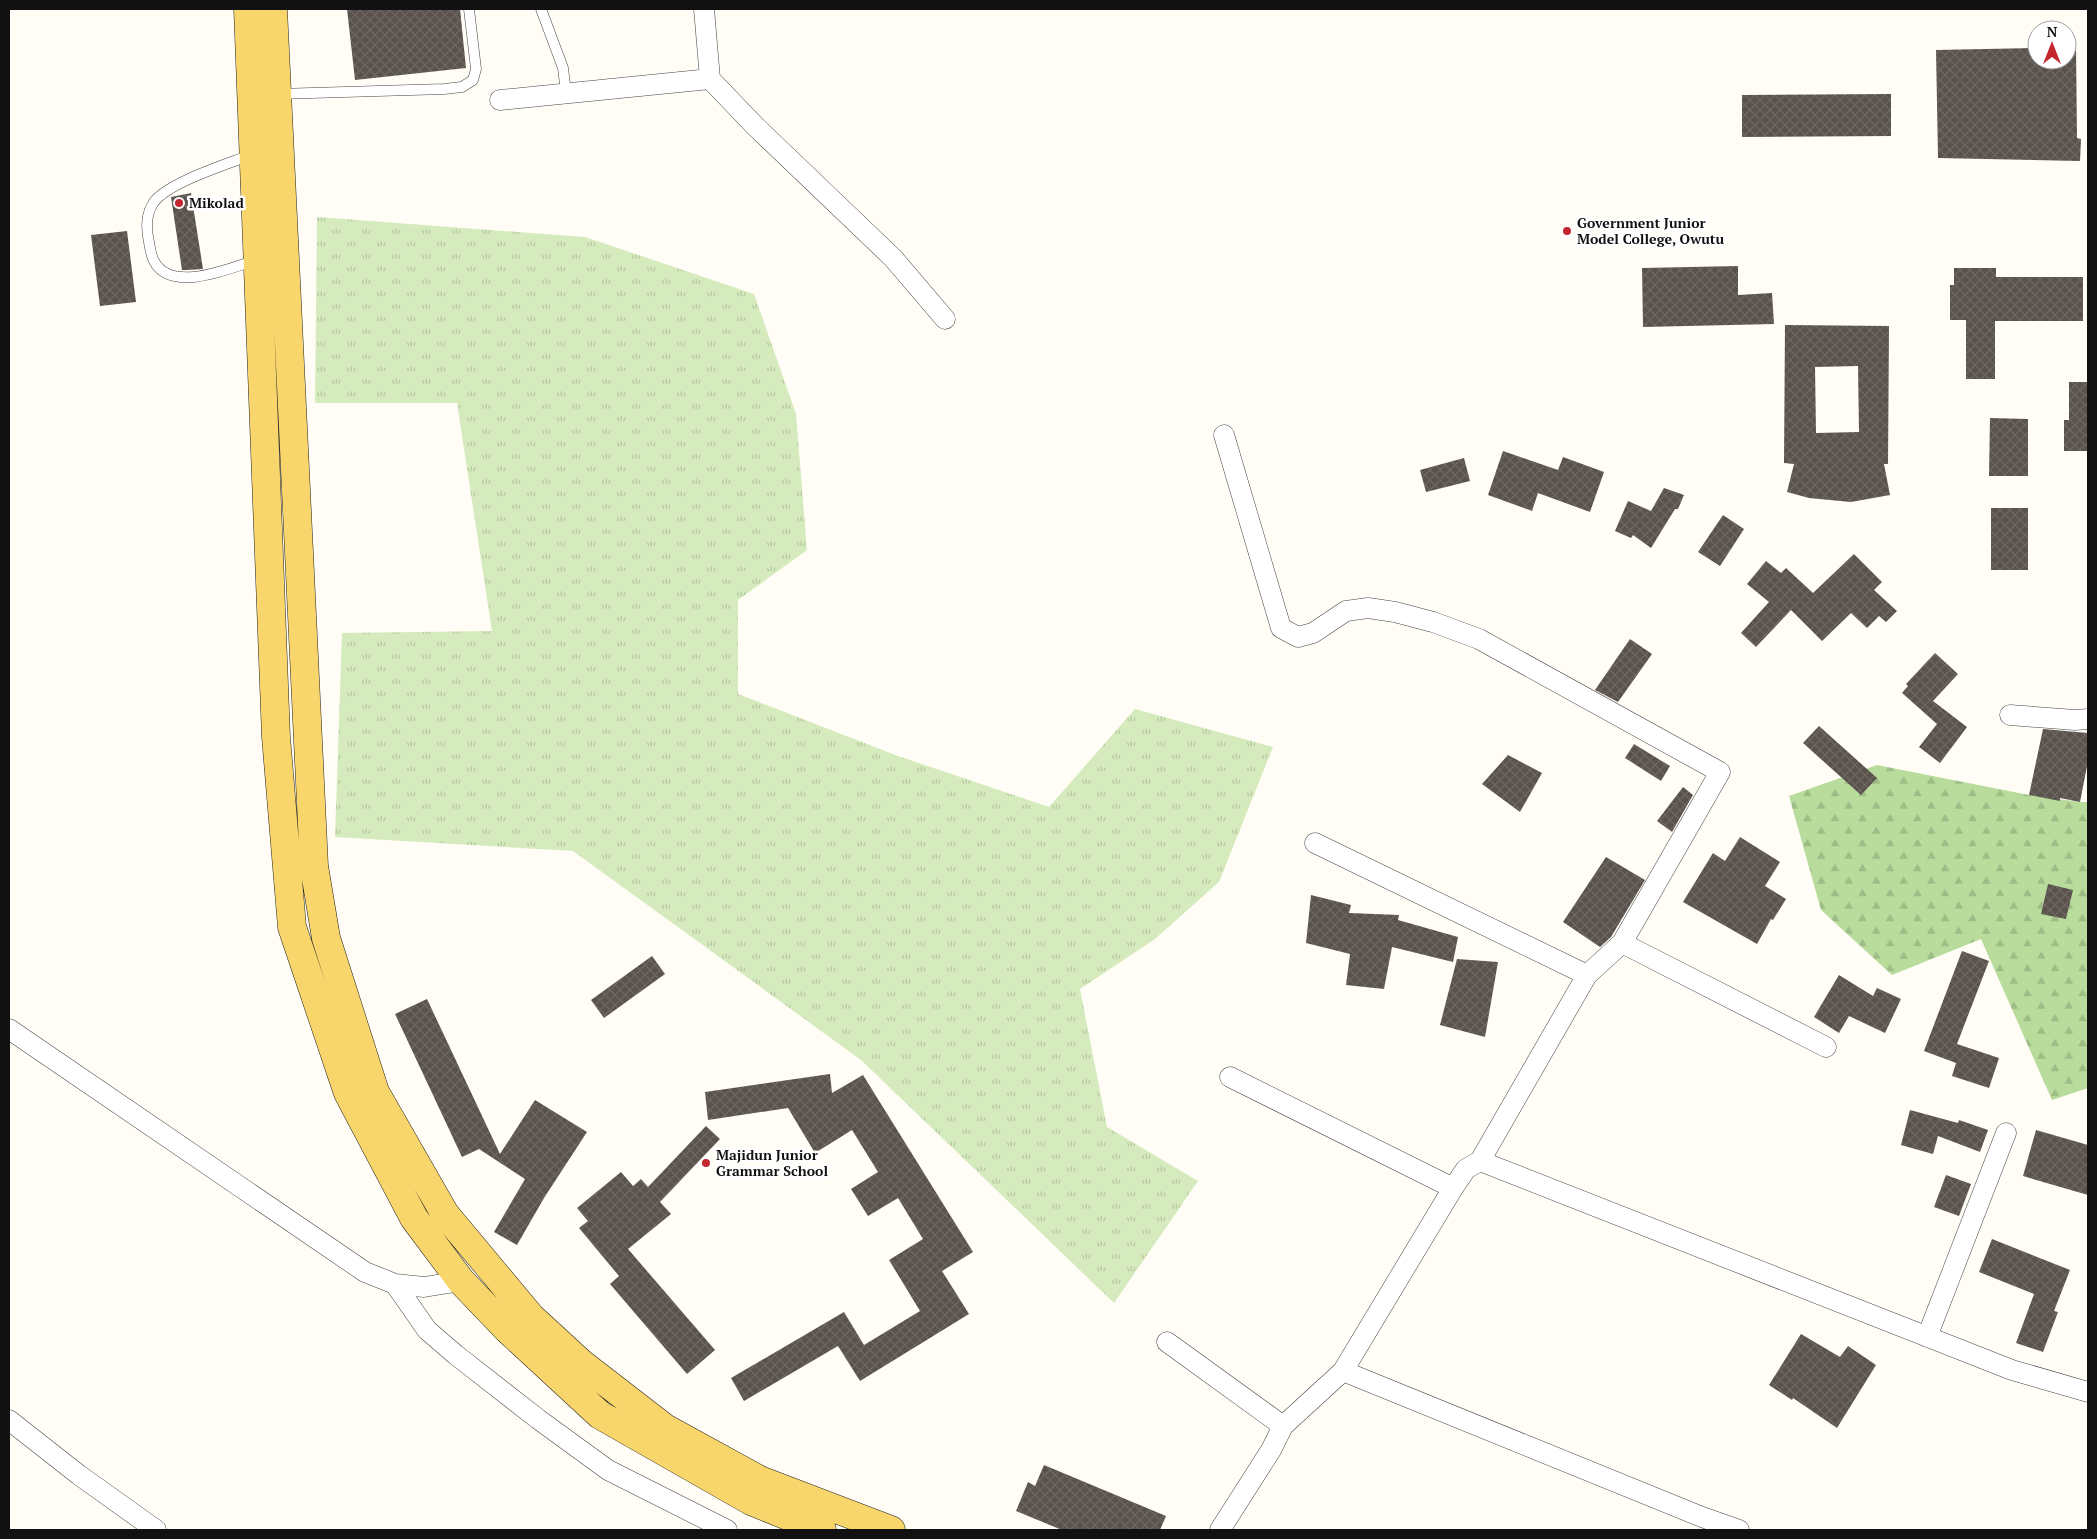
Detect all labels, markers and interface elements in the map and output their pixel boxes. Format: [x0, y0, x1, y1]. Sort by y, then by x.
north arrow [2027, 20, 2077, 70]
text: N [2047, 22, 2058, 41]
place label: Mikolad [189, 193, 244, 212]
marker: Mikolad [173, 197, 185, 209]
place label: Government Junior Model College, Owutu [1577, 213, 1724, 248]
marker: Government Junior Model College, Owutu [1561, 225, 1573, 237]
place label: Majidun Junior Grammar School [716, 1145, 828, 1180]
marker: Majidun Junior Grammar School [700, 1157, 712, 1169]

